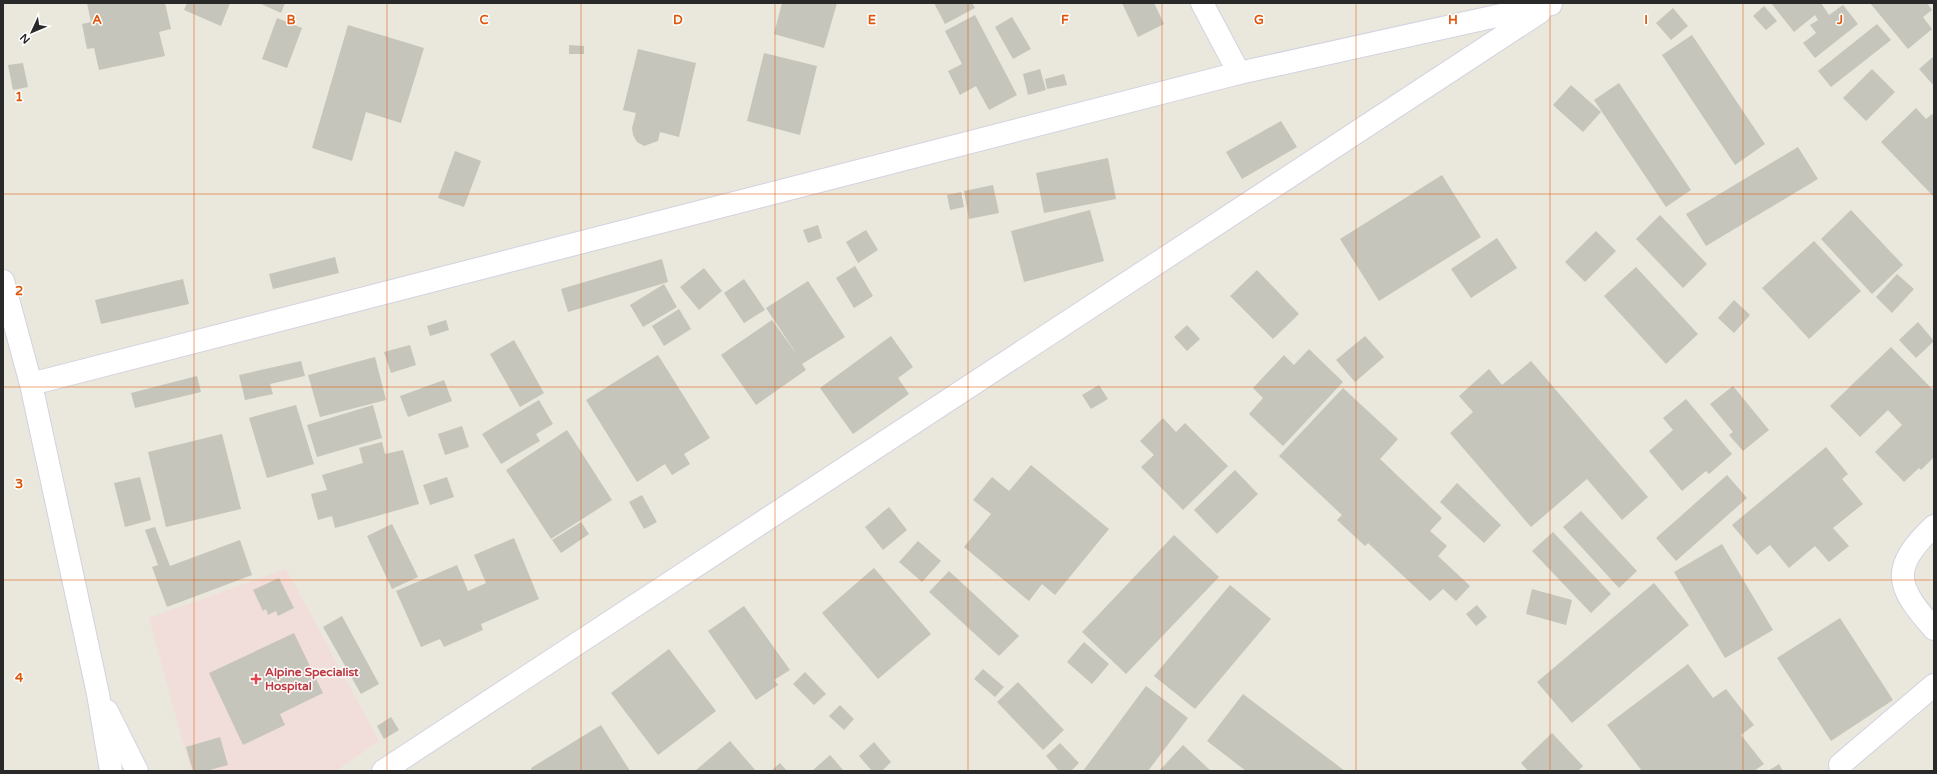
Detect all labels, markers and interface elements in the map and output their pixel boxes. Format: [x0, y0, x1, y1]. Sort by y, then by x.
north arrow [12, 12, 52, 52]
text: A [92, 12, 102, 28]
text: B [286, 12, 296, 28]
text: C [479, 12, 489, 28]
text: D [673, 12, 683, 28]
text: E [868, 12, 876, 28]
text: F [1061, 12, 1069, 28]
text: G [1254, 12, 1264, 28]
text: H [1448, 12, 1458, 28]
text: I [1644, 12, 1648, 28]
text: J [1836, 12, 1843, 28]
text: N [17, 31, 33, 46]
text: 1 [15, 89, 23, 105]
text: 2 [15, 283, 23, 299]
text: 3 [15, 476, 23, 492]
place label: Alpine Specialist Hospital [265, 665, 359, 694]
text: 4 [15, 670, 24, 686]
marker: Alpine Specialist Hospital [250, 673, 262, 685]

